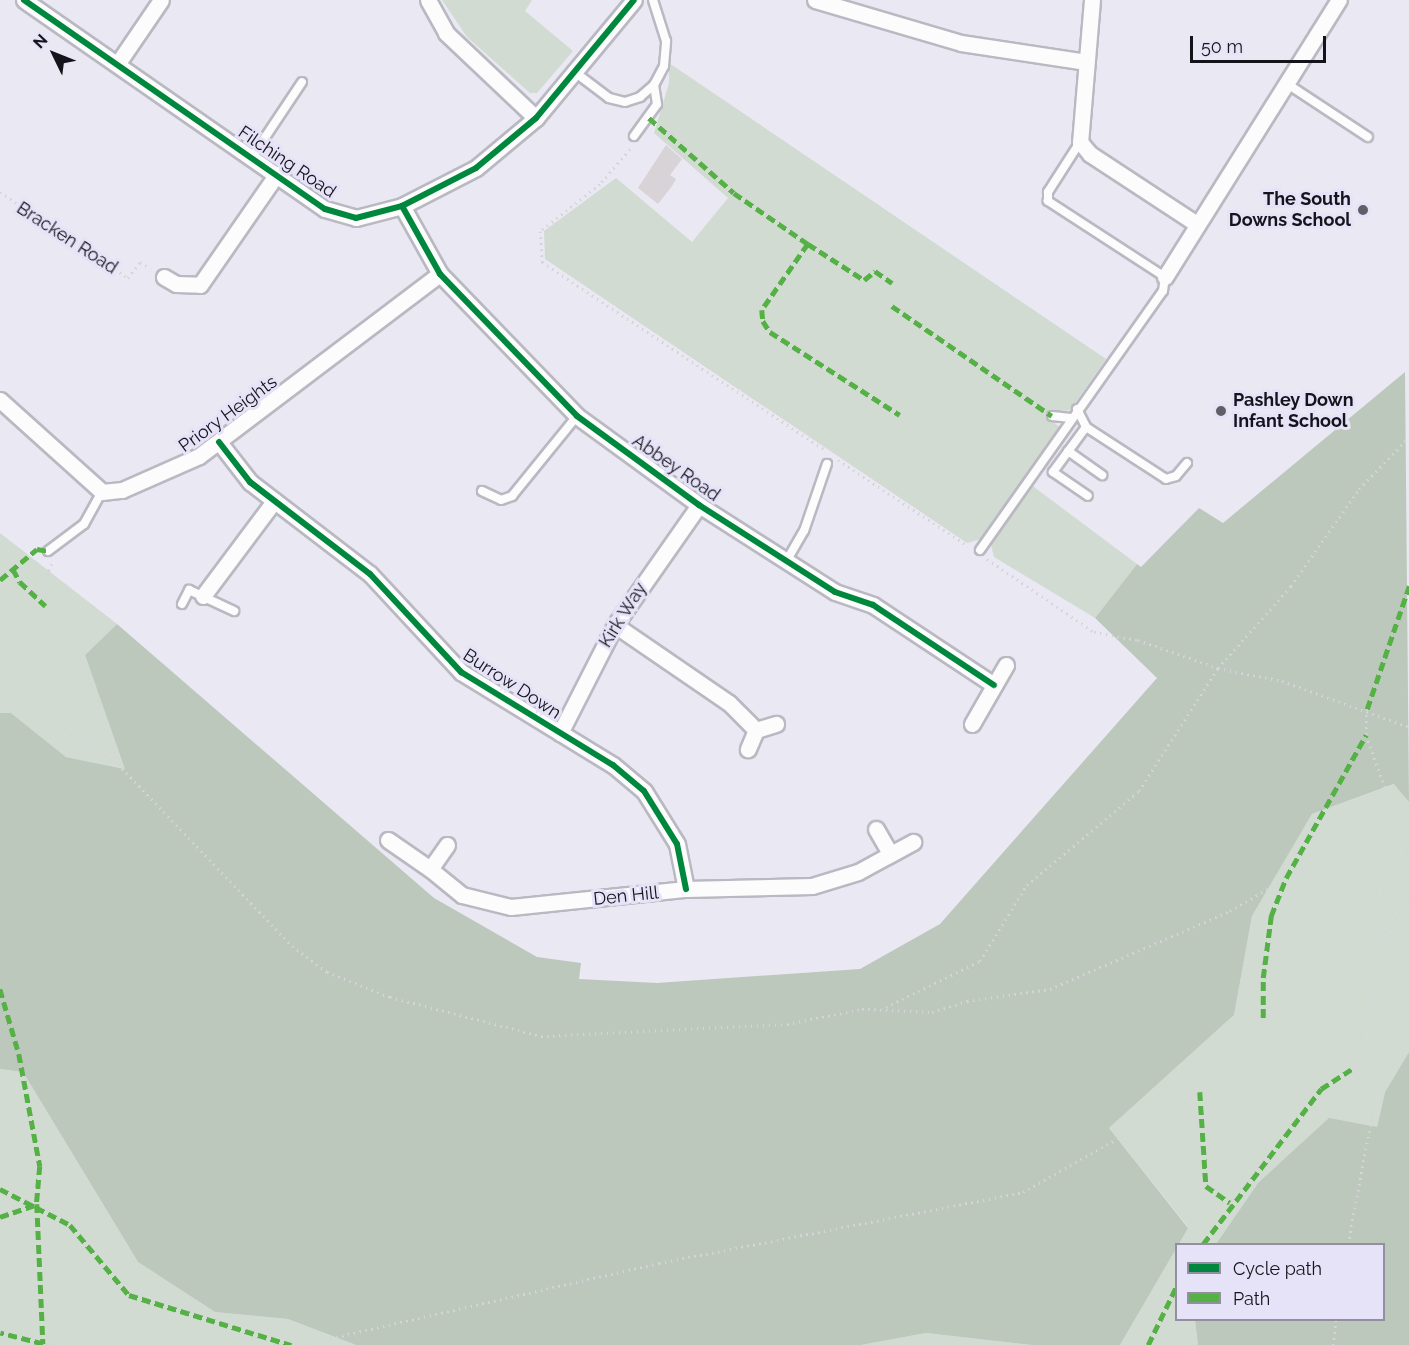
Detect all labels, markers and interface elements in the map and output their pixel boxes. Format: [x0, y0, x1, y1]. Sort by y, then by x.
north arrow [24, 24, 84, 84]
scale bar [1193, 24, 1330, 62]
text: N [29, 30, 52, 52]
text: 50 m [1201, 36, 1243, 57]
street label: Filching Road [234, 121, 340, 203]
place label: The South Downs School [1229, 189, 1351, 232]
street label: Bracken Road [13, 197, 121, 279]
marker: The South Downs School [1356, 203, 1370, 217]
street label: Priory Heights [174, 371, 282, 457]
place label: Pashley Down Infant School [1233, 390, 1354, 432]
marker: Pashley Down Infant School [1214, 404, 1228, 418]
street label: Abbey Road [628, 430, 724, 506]
street label: Kirk Way [594, 578, 652, 652]
street label: Burrow Down [459, 644, 565, 724]
street label: Den Hill [592, 882, 660, 910]
legend [1175, 1243, 1385, 1321]
text: Cycle path [1233, 1258, 1322, 1279]
text: Path [1233, 1288, 1270, 1309]

